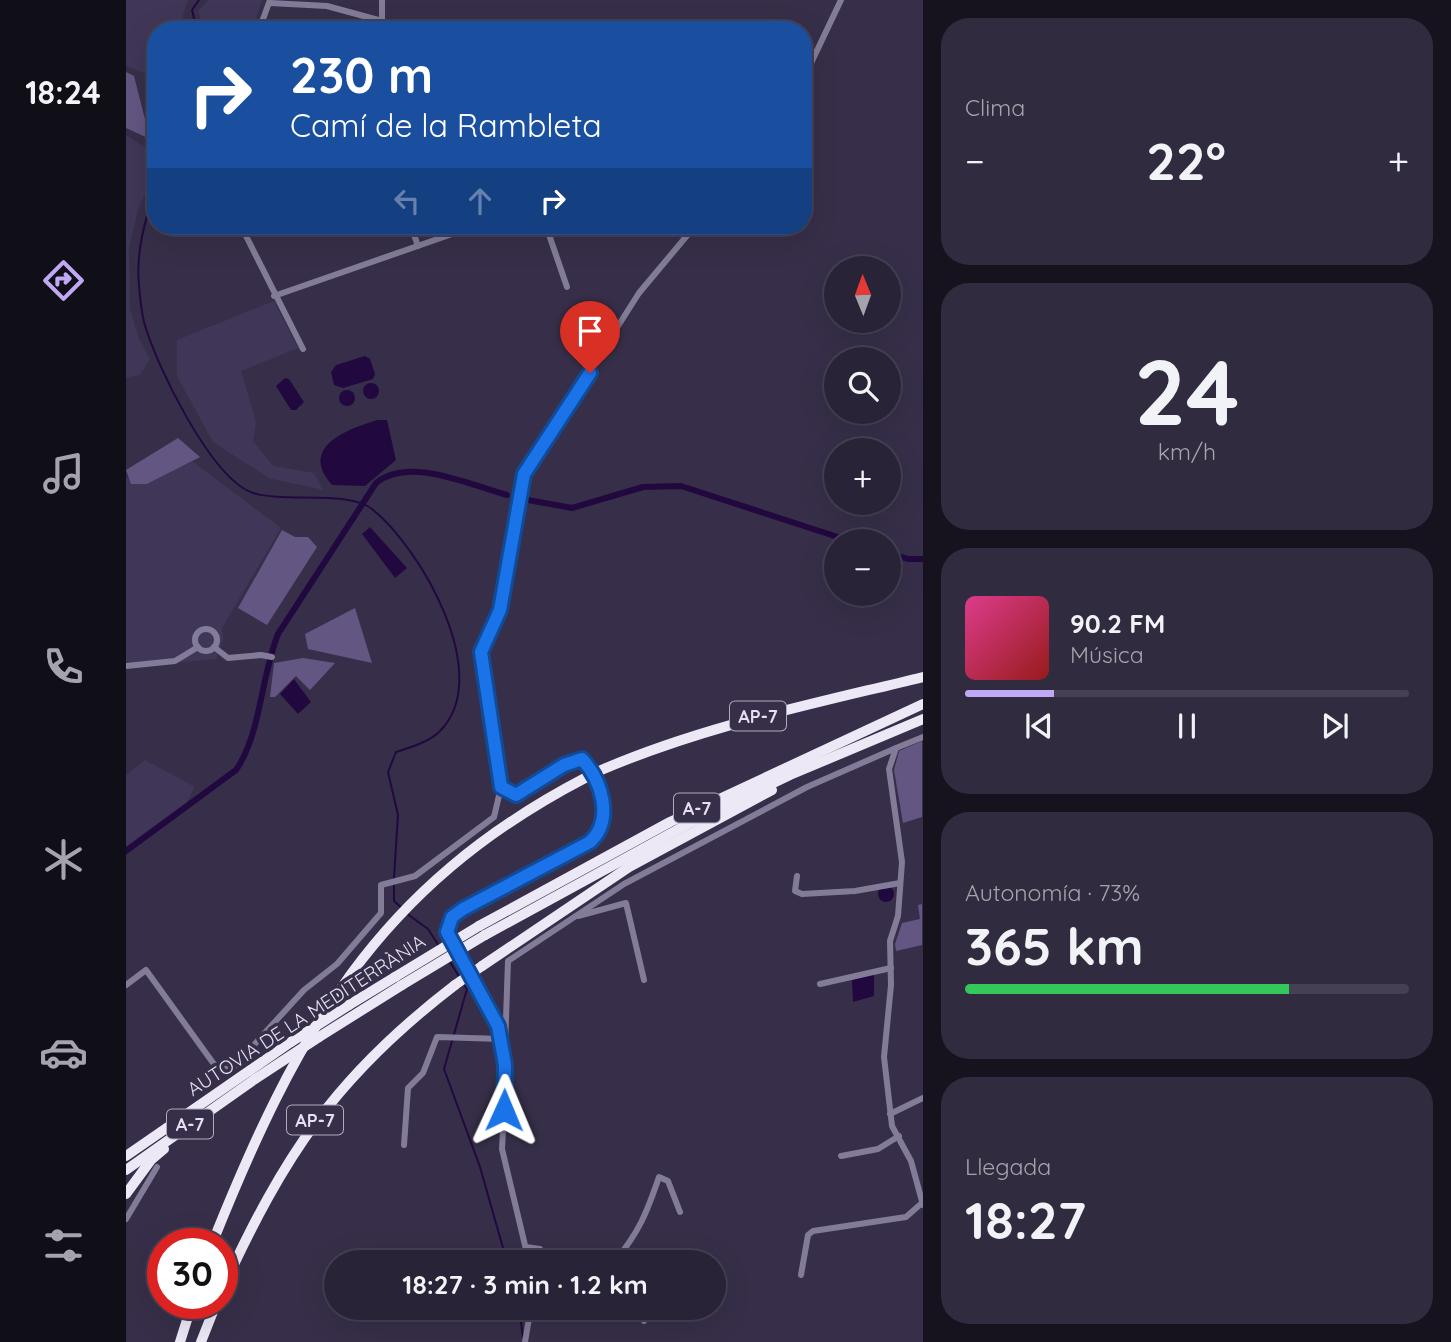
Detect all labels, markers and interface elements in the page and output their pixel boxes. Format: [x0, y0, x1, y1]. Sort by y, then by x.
text: 230 m [290, 44, 433, 105]
icon: right [175, 49, 266, 140]
text: 18:24 [25, 72, 101, 112]
text: Clima [965, 93, 1025, 122]
text: Camí de la Rambleta [290, 105, 602, 145]
text: 22° [1146, 128, 1226, 193]
text: − [965, 137, 985, 185]
text: + [1388, 137, 1409, 185]
icon: left [388, 182, 426, 220]
icon: ahead [461, 182, 499, 220]
icon: right [534, 182, 572, 220]
icon: directions [39, 256, 88, 305]
north arrow [824, 256, 901, 332]
map controls [824, 256, 901, 606]
pin [560, 301, 620, 373]
icon: arrive [571, 312, 609, 350]
text: 24 [1134, 334, 1240, 448]
button: search [824, 347, 901, 424]
text: km/h [1158, 437, 1216, 466]
button: + [824, 438, 901, 515]
icon: music [39, 449, 88, 498]
button: − [824, 529, 901, 606]
text: 90.2 FM [1070, 607, 1165, 640]
text: Música [1070, 640, 1144, 669]
icon: phone [39, 642, 88, 691]
road number: AP-7 [730, 702, 786, 730]
icon: previous [1020, 707, 1058, 745]
icon: pause [1168, 707, 1206, 745]
icon: next [1316, 707, 1354, 745]
road number: A-7 [674, 794, 720, 822]
icon: climate [39, 835, 88, 884]
text: Autonomía · 73% [965, 878, 1140, 907]
text: 365 km [965, 913, 1144, 978]
street label: AUTOVIA DE LA MEDITERRÀNIA [182, 929, 430, 1101]
icon: car [39, 1028, 88, 1077]
position arrow [467, 1073, 541, 1147]
road number: AP-7 [287, 1106, 343, 1134]
road number: A-7 [167, 1110, 213, 1139]
text: Llegada [965, 1152, 1051, 1181]
text: 18:27 [965, 1187, 1086, 1252]
icon: filters [39, 1221, 88, 1270]
speed limit sign: 30 [147, 1228, 238, 1319]
text: 18:27 · 3 min · 1.2 km [402, 1268, 648, 1301]

